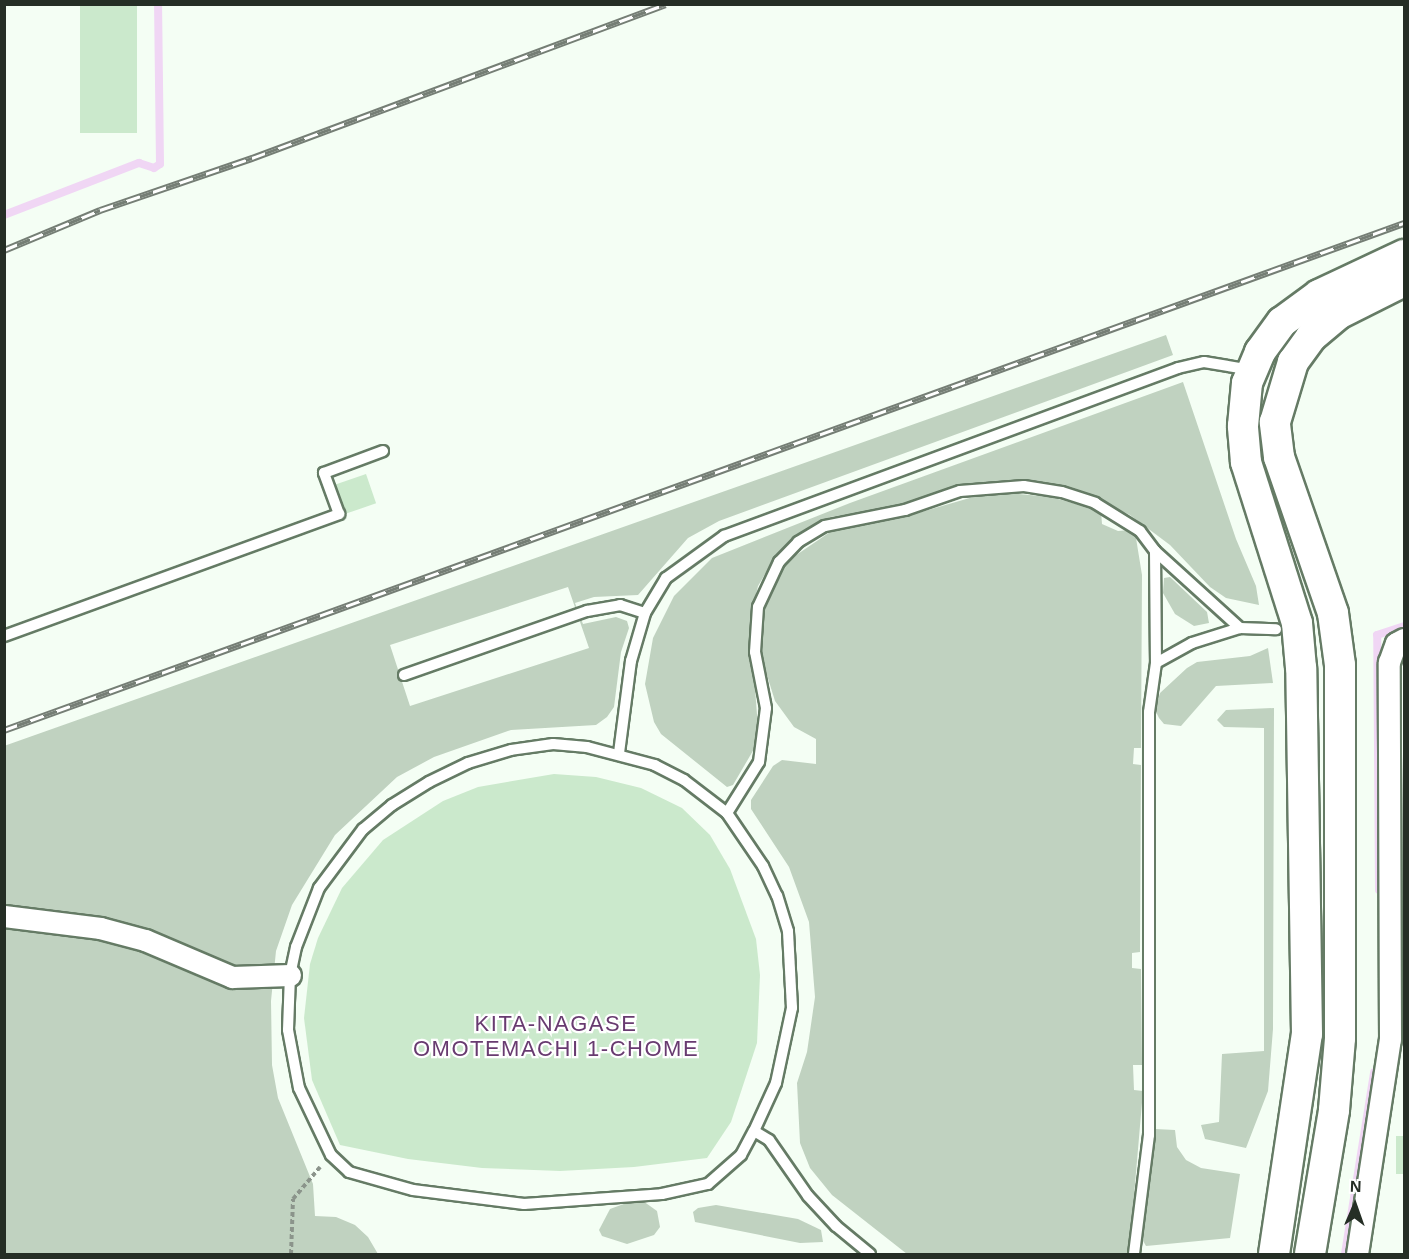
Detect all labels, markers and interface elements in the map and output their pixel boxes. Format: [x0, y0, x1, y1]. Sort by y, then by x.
district label: KITA-NAGASE OMOTEMACHI 1-CHOME [413, 1010, 699, 1062]
north arrow [1325, 1175, 1385, 1235]
text: N [1350, 1178, 1362, 1195]

